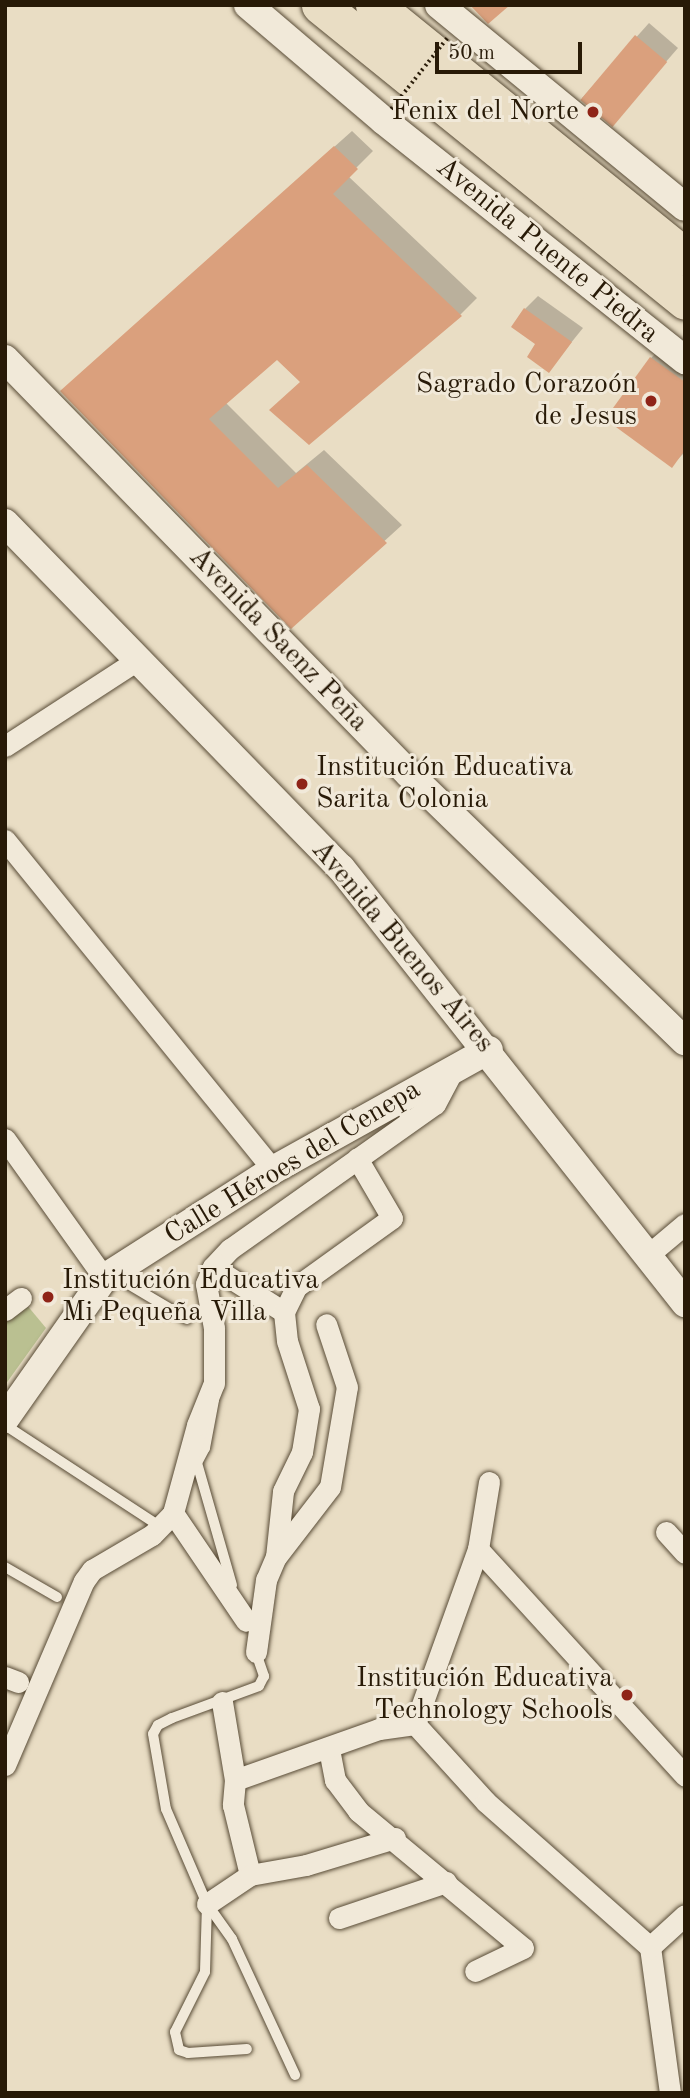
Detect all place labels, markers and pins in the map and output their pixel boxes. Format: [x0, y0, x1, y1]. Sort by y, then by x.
place label: Fenix del Norte [392, 95, 579, 129]
marker: Fenix del Norte [585, 104, 601, 120]
place label: Sagrado Corazoón de Jesus [416, 368, 637, 434]
marker: Sagrado Corazoón de Jesus [643, 393, 659, 409]
place label: Institución Educativa Sarita Colonia [316, 751, 573, 817]
marker: Institución Educativa Sarita Colonia [294, 776, 310, 792]
place label: Institución Educativa Mi Pequeña Villa [62, 1264, 319, 1330]
marker: Institución Educativa Mi Pequeña Villa [40, 1289, 56, 1305]
place label: Institución Educativa Technology Schools [356, 1662, 613, 1728]
marker: Institución Educativa Technology Schools [619, 1687, 635, 1703]

